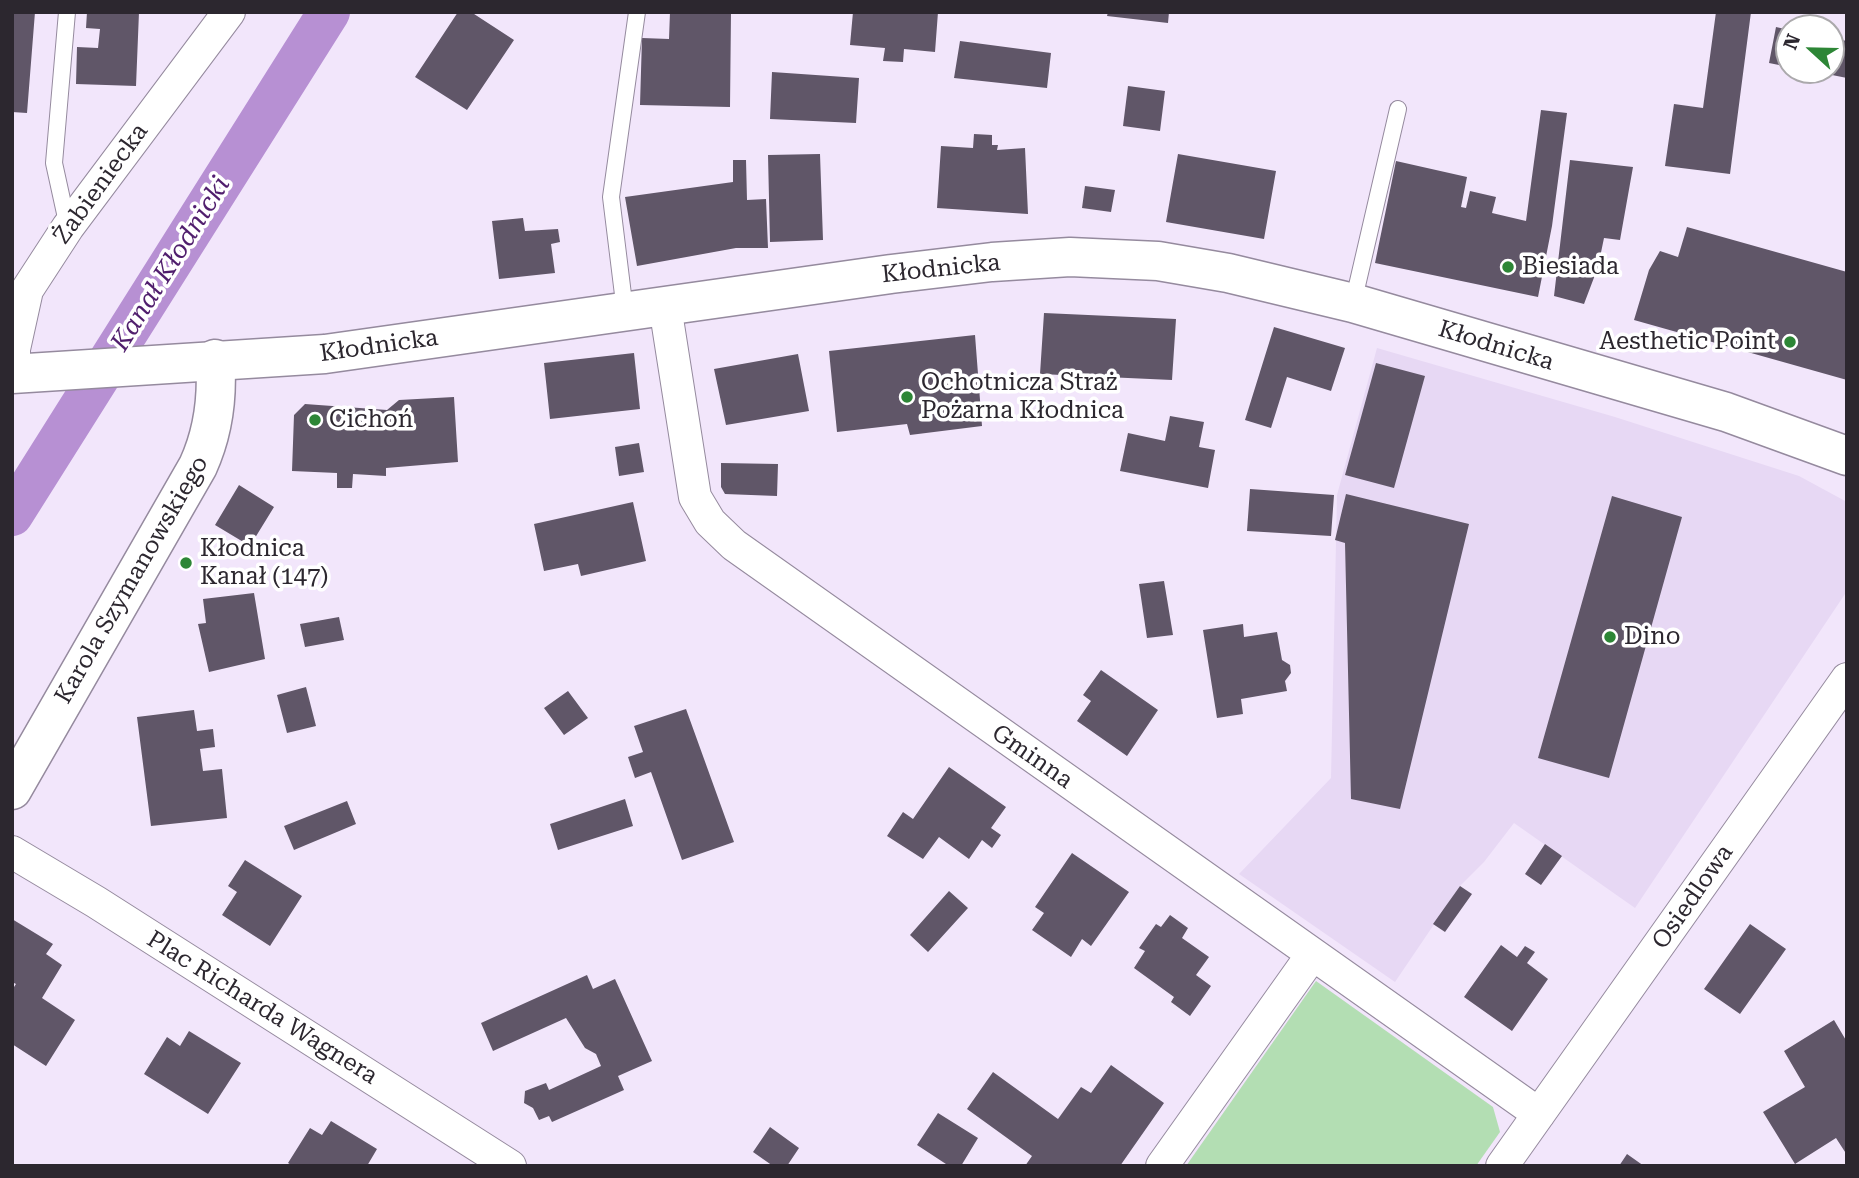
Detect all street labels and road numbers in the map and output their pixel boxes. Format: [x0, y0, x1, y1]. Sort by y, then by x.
street label: Żabieniecka [48, 118, 154, 250]
street label: Kłodnicka [880, 248, 1002, 290]
street label: Kłodnicka [1435, 315, 1557, 377]
street label: Kłodnicka [318, 323, 440, 369]
street label: Karola Szymanowskiego [49, 451, 215, 709]
street label: Gminna [986, 719, 1078, 795]
street label: Osiedlowa [1647, 839, 1739, 955]
street label: Plac Richarda Wagnera [141, 925, 383, 1091]

